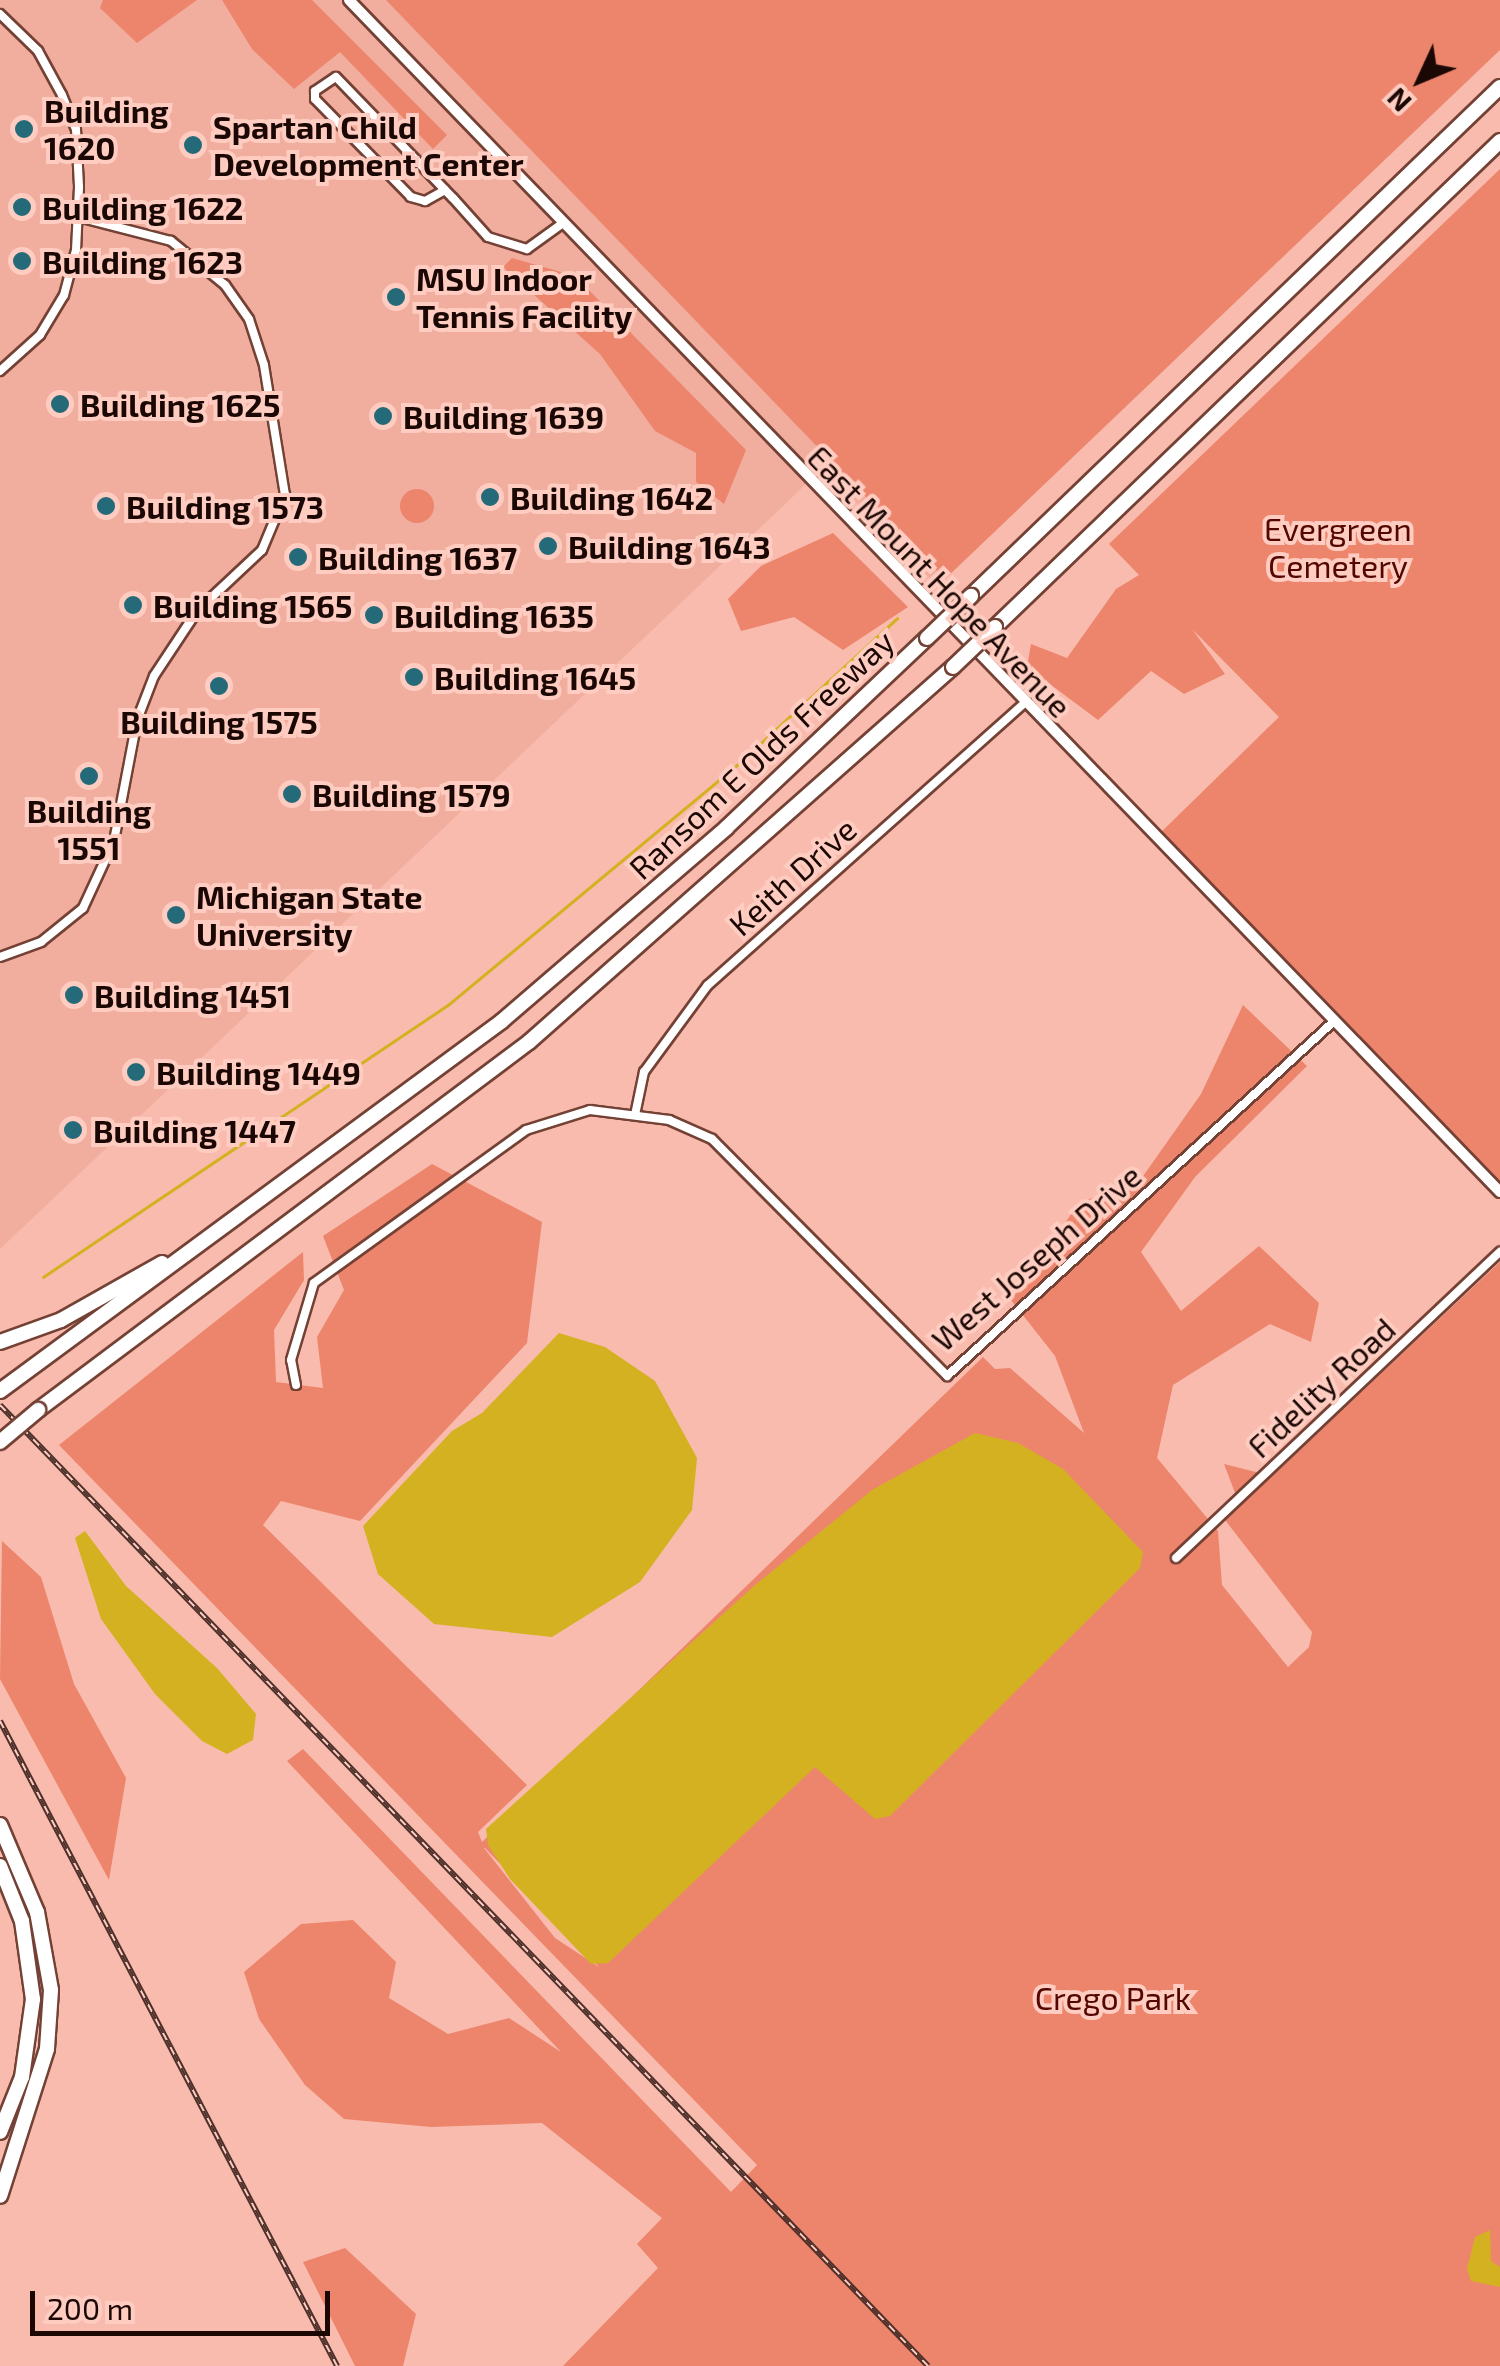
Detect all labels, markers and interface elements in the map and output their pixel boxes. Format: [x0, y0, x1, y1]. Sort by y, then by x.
north arrow [1370, 30, 1470, 130]
text: N [1379, 82, 1418, 120]
place label: Building 1620 [44, 92, 169, 167]
place label: Spartan Child Development Center [213, 108, 524, 183]
marker: Building 1620 [13, 118, 35, 140]
marker: Spartan Child Development Center [182, 134, 204, 156]
place label: Building 1622 [42, 188, 243, 226]
marker: Building 1622 [11, 196, 33, 218]
place label: Building 1623 [42, 242, 243, 280]
marker: Building 1623 [11, 250, 33, 272]
place label: MSU Indoor Tennis Facility [416, 260, 632, 335]
marker: MSU Indoor Tennis Facility [385, 286, 407, 308]
place label: Building 1625 [80, 385, 280, 423]
marker: Building 1625 [49, 393, 71, 415]
place label: Building 1639 [403, 397, 604, 435]
marker: Building 1639 [372, 405, 394, 427]
street label: East Mount Hope Avenue [800, 437, 1080, 725]
place label: Building 1642 [510, 478, 713, 516]
marker: Building 1642 [479, 486, 501, 508]
place label: Building 1573 [126, 487, 324, 525]
marker: Building 1573 [95, 495, 117, 517]
park label: Evergreen Cemetery [1264, 510, 1412, 585]
place label: Building 1643 [568, 527, 771, 565]
marker: Building 1643 [537, 535, 559, 557]
place label: Building 1637 [318, 538, 517, 576]
marker: Building 1637 [287, 546, 309, 568]
place label: Building 1565 [153, 586, 352, 624]
marker: Building 1565 [122, 594, 144, 616]
place label: Building 1635 [394, 596, 594, 634]
marker: Building 1635 [363, 604, 385, 626]
street label: Ransom E Olds Freeway [621, 621, 901, 887]
place label: Building 1645 [434, 658, 636, 696]
marker: Building 1645 [403, 666, 425, 688]
marker: Building 1575 [208, 675, 230, 697]
place label: Building 1575 [120, 702, 318, 740]
marker: Building 1551 [78, 765, 100, 787]
place label: Building 1579 [312, 775, 511, 813]
marker: Building 1579 [281, 783, 303, 805]
place label: Building 1551 [27, 792, 151, 867]
street label: Keith Drive [721, 809, 863, 943]
place label: Michigan State University [196, 878, 422, 953]
marker: Michigan State University [165, 904, 187, 926]
place label: Building 1451 [94, 976, 291, 1014]
marker: Building 1451 [63, 984, 85, 1006]
place label: Building 1449 [156, 1053, 361, 1091]
marker: Building 1449 [125, 1061, 147, 1083]
place label: Building 1447 [93, 1111, 296, 1149]
marker: Building 1447 [62, 1119, 84, 1141]
street label: West Joseph Drive [923, 1155, 1149, 1359]
street label: Fidelity Road [1239, 1309, 1403, 1465]
park label: Crego Park [1035, 1978, 1191, 2016]
scale bar [35, 2271, 335, 2333]
text: 200 m [47, 2290, 133, 2326]

